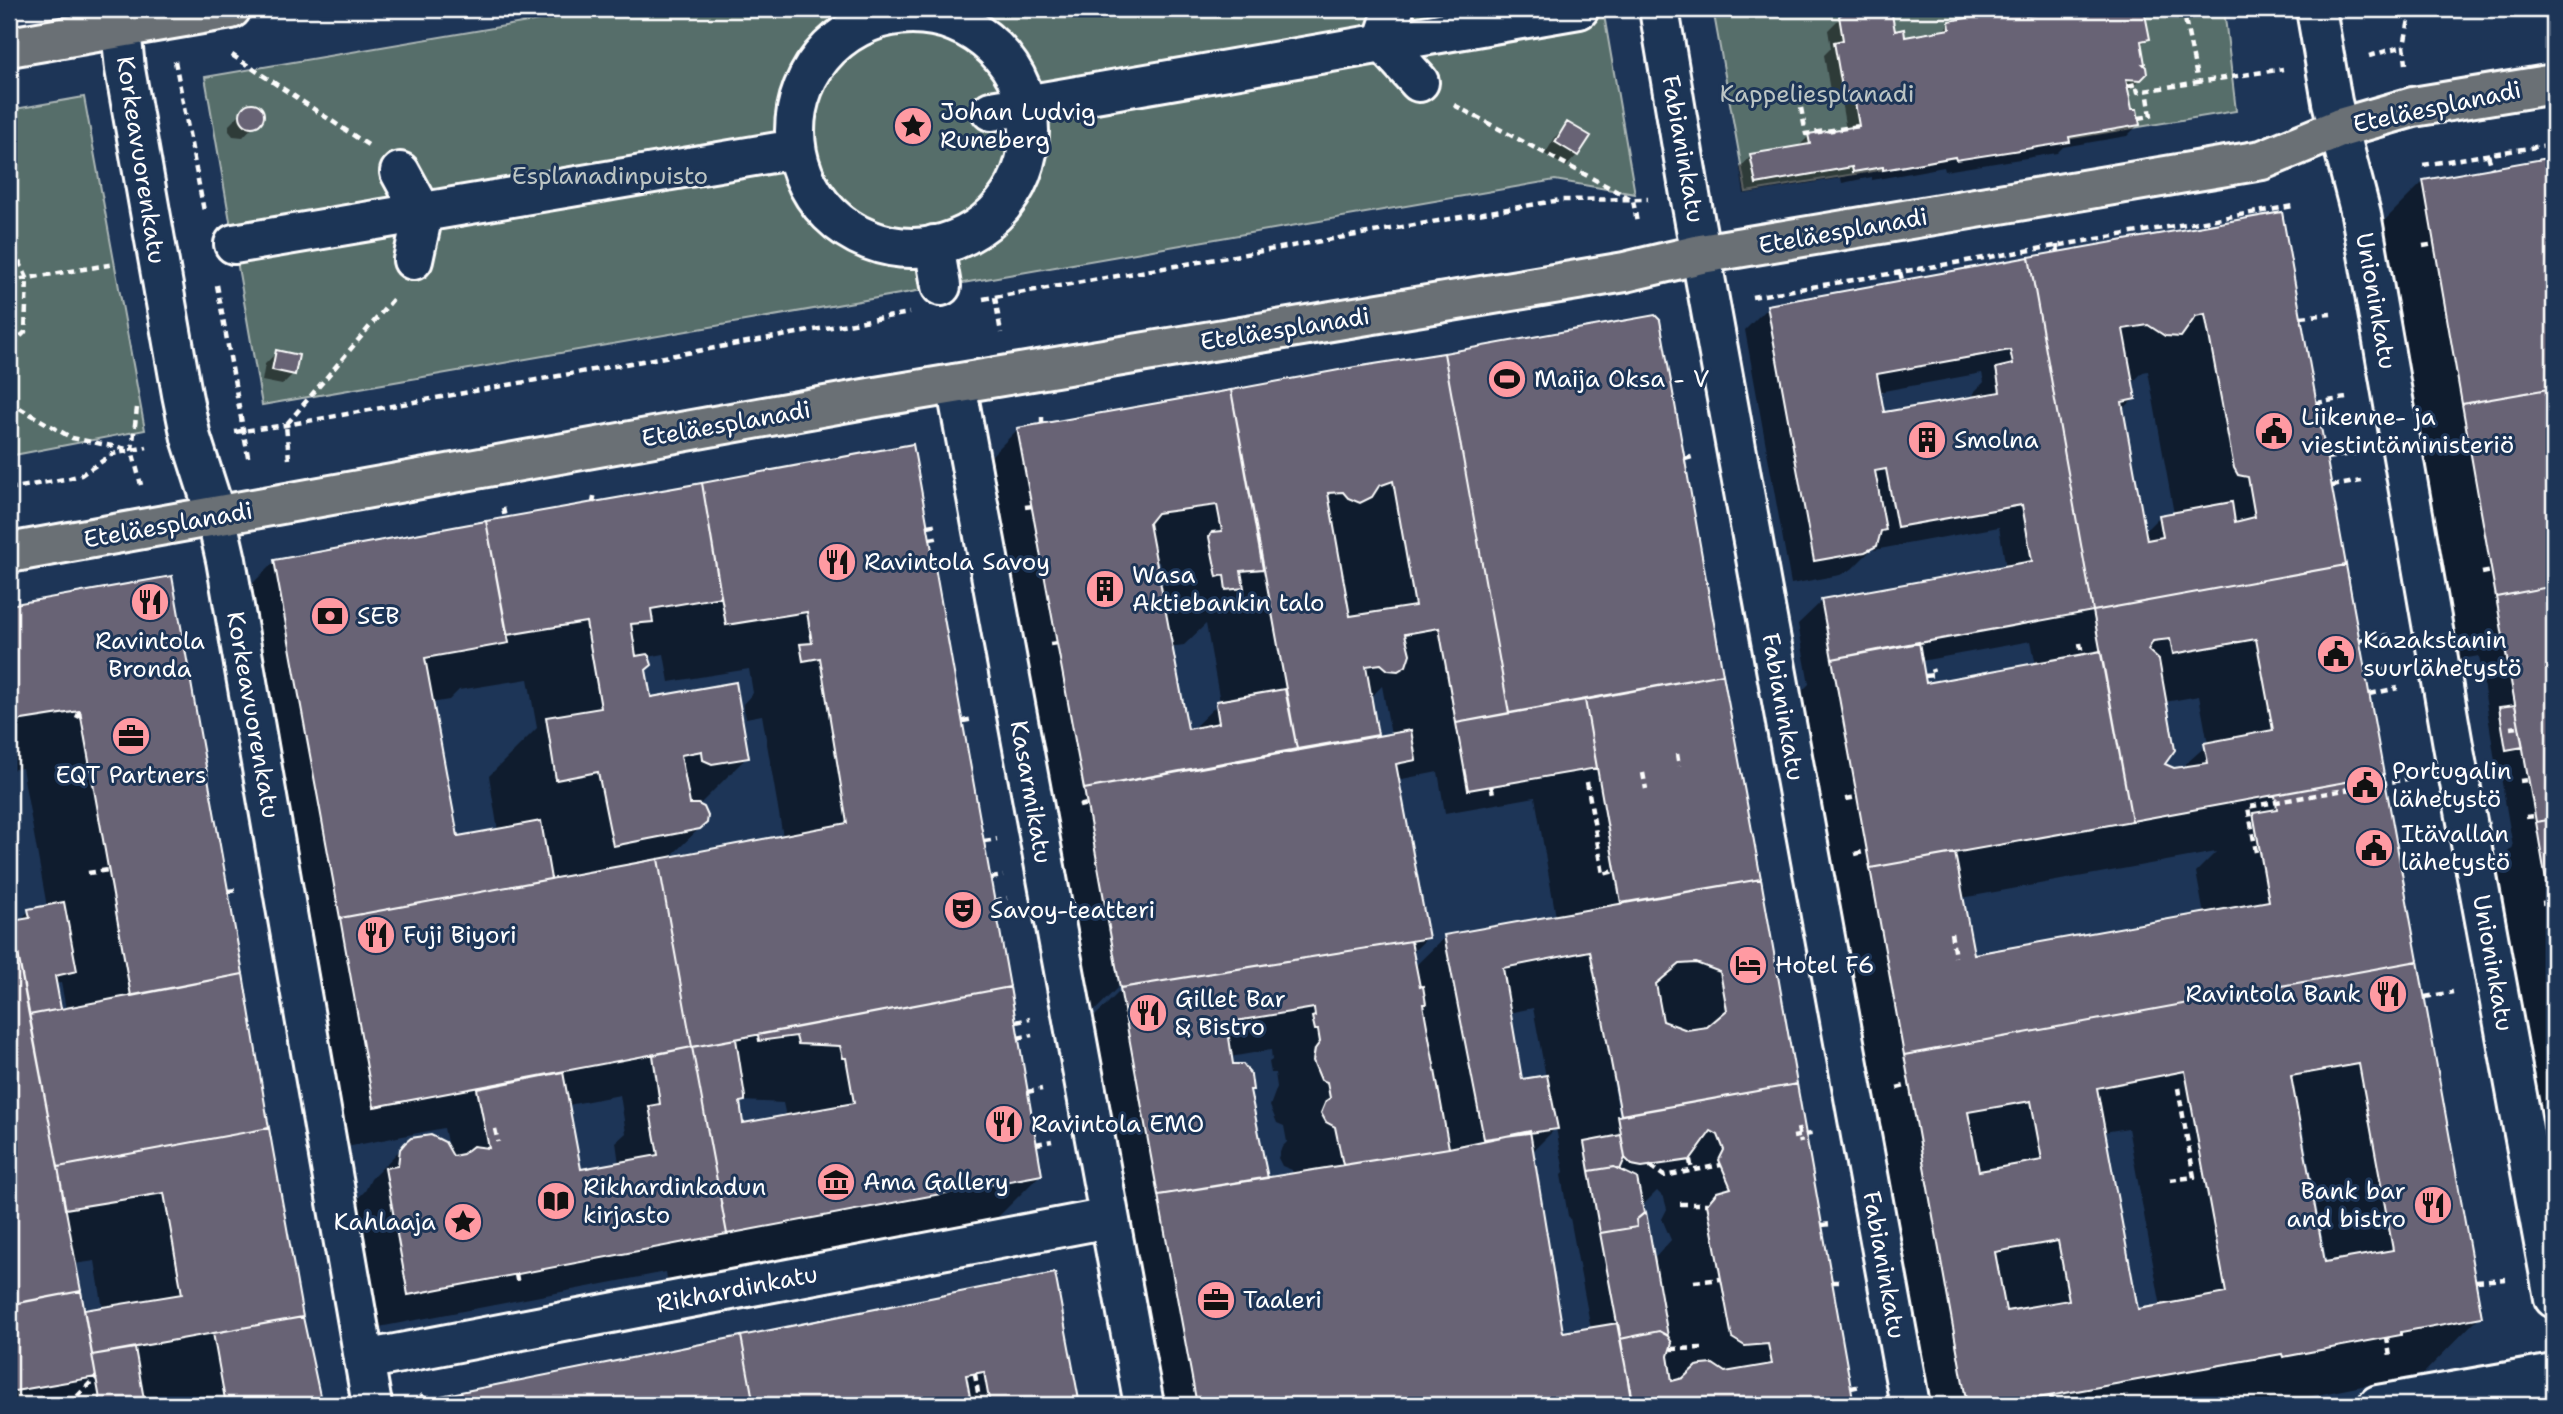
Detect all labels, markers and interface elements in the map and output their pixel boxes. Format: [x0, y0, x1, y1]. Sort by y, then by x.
street label: Korkeavuorenkatu [109, 54, 173, 266]
street label: Fabianinkatu [1654, 73, 1712, 225]
street label: Eteläesplanadi [2350, 74, 2524, 140]
park label: Kappeliesplanadi [1719, 78, 1915, 110]
place label: Johan Ludvig Runeberg [940, 96, 1096, 156]
place icon: Johan Ludvig Runeberg [892, 105, 934, 147]
park label: Esplanadinpuisto [512, 160, 708, 192]
street label: Eteläesplanadi [1756, 200, 1930, 262]
street label: Unioninkatu [2348, 230, 2404, 372]
street label: Eteläesplanadi [1198, 300, 1372, 358]
sports icon: Maija Oksa - V [1486, 358, 1528, 400]
place label: Maija Oksa - V [1534, 363, 1709, 395]
street label: Eteläesplanadi [639, 393, 813, 455]
place label: Liikenne- ja viestintäministeriö [2301, 401, 2514, 461]
public building icon: Liikenne- ja viestintäministeriö [2253, 410, 2295, 452]
building icon: Smolna [1906, 419, 1948, 461]
place label: Smolna [1954, 424, 2039, 456]
street label: Eteläesplanadi [81, 494, 255, 556]
restaurant icon: Ravintola Savoy [816, 541, 858, 583]
place label: Ravintola Savoy [864, 546, 1050, 578]
place label: Wasa Aktiebankin talo [1132, 559, 1324, 619]
building icon: Wasa Aktiebankin talo [1084, 568, 1126, 610]
restaurant icon: Ravintola Bronda [129, 581, 171, 623]
bank icon: SEB [309, 595, 351, 637]
place label: SEB [357, 600, 400, 632]
street label: Korkeavuorenkatu [219, 609, 287, 821]
place label: Kazakstanin suurlähetystö [2363, 624, 2522, 684]
place label: Ravintola Bronda [95, 625, 205, 685]
street label: Fabianinkatu [1754, 631, 1812, 783]
public building icon: Kazakstanin suurlähetystö [2315, 633, 2357, 675]
office icon: EQT Partners [110, 715, 152, 757]
street label: Kasarmikatu [1003, 718, 1059, 866]
place label: Portugalin lähetystö [2392, 755, 2512, 815]
place label: EQT Partners [55, 759, 207, 791]
public building icon: Portugalin lähetystö [2344, 764, 2386, 806]
place label: Itävallan lähetystö [2401, 818, 2510, 878]
public building icon: Itävallan lähetystö [2353, 827, 2395, 869]
theatre icon: Savoy-teatteri [942, 889, 984, 931]
street label: Unioninkatu [2465, 892, 2521, 1034]
place label: Savoy-teatteri [990, 894, 1155, 926]
restaurant icon: Fuji Biyori [355, 914, 397, 956]
place label: Fuji Biyori [403, 919, 517, 951]
hotel icon: Hotel F6 [1727, 944, 1769, 986]
place label: Hotel F6 [1775, 949, 1874, 981]
restaurant icon: Ravintola Bank [2367, 973, 2409, 1015]
place label: Ravintola Bank [2186, 978, 2361, 1010]
place label: Gillet Bar & Bistro [1175, 983, 1286, 1043]
restaurant icon: Gillet Bar & Bistro [1127, 992, 1169, 1034]
restaurant icon: Ravintola EMO [983, 1103, 1025, 1145]
place label: Ravintola EMO [1031, 1108, 1204, 1140]
museum icon: Ama Gallery [815, 1161, 857, 1203]
place label: Ama Gallery [863, 1166, 1009, 1198]
place label: Rikhardinkadun kirjasto [583, 1171, 766, 1231]
place label: Bank bar and bistro [2287, 1175, 2406, 1235]
library icon: Rikhardinkadun kirjasto [535, 1180, 577, 1222]
restaurant icon: Bank bar and bistro [2412, 1184, 2454, 1226]
street label: Fabianinkatu [1855, 1189, 1913, 1341]
place icon: Kahlaaja [442, 1201, 484, 1243]
place label: Kahlaaja [334, 1206, 436, 1238]
street label: Rikhardinkatu [654, 1258, 820, 1320]
office icon: Taaleri [1195, 1279, 1237, 1321]
place label: Taaleri [1243, 1284, 1322, 1316]

